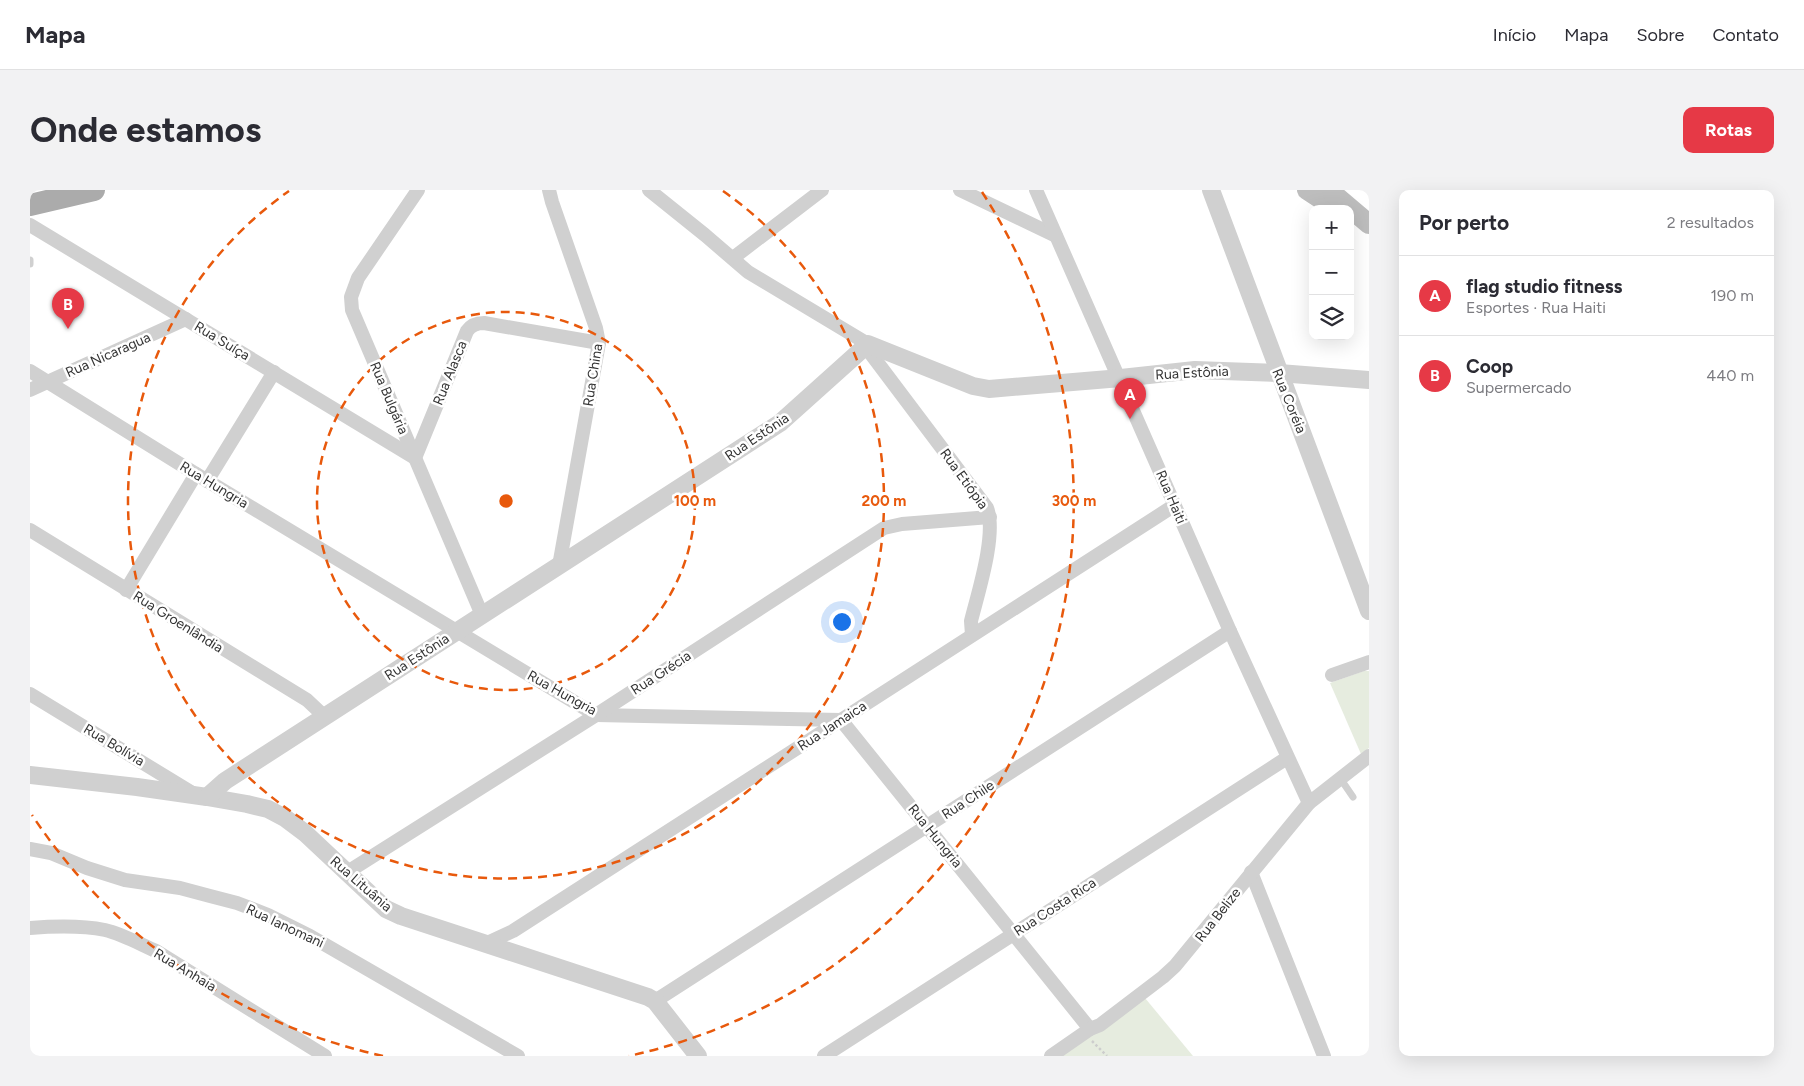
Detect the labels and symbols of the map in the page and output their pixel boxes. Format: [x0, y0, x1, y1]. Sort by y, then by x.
pin: B [52, 288, 84, 329]
street label: Rua Suíça [191, 318, 253, 364]
street label: Rua Nicaragua [63, 329, 153, 381]
street label: Rua Alasca [429, 338, 471, 408]
street label: Rua China [580, 342, 606, 408]
street label: Rua Bulgária [366, 359, 412, 437]
street label: Rua Estônia [1155, 363, 1229, 383]
street label: Rua Coréia [1268, 366, 1310, 436]
pin: A [1114, 378, 1146, 419]
street label: Rua Estônia [722, 409, 792, 465]
street label: Rua Etiópia [936, 445, 992, 513]
street label: Rua Hungria [177, 458, 251, 512]
street label: Rua Haiti [1152, 468, 1190, 526]
centre of rings [497, 492, 515, 510]
text: 100 m [674, 492, 716, 510]
text: 200 m [862, 492, 906, 510]
text: 300 m [1052, 492, 1096, 510]
street label: Rua Groenlândia [130, 588, 226, 656]
your location [829, 609, 855, 635]
street label: Rua Estônia [382, 630, 452, 684]
street label: Rua Grécia [628, 647, 694, 699]
street label: Rua Hungria [524, 667, 600, 719]
street label: Rua Jamaica [794, 697, 870, 755]
street label: Rua Bolívia [81, 720, 147, 770]
street label: Rua Chile [939, 777, 998, 823]
street label: Rua Hungria [904, 801, 966, 871]
street label: Rua Lituânia [327, 853, 395, 915]
street label: Rua Costa Rica [1011, 874, 1099, 940]
street label: Rua Belize [1192, 884, 1245, 946]
street label: Rua Ianomani [243, 901, 327, 951]
street label: Rua Anhaia [151, 945, 219, 995]

